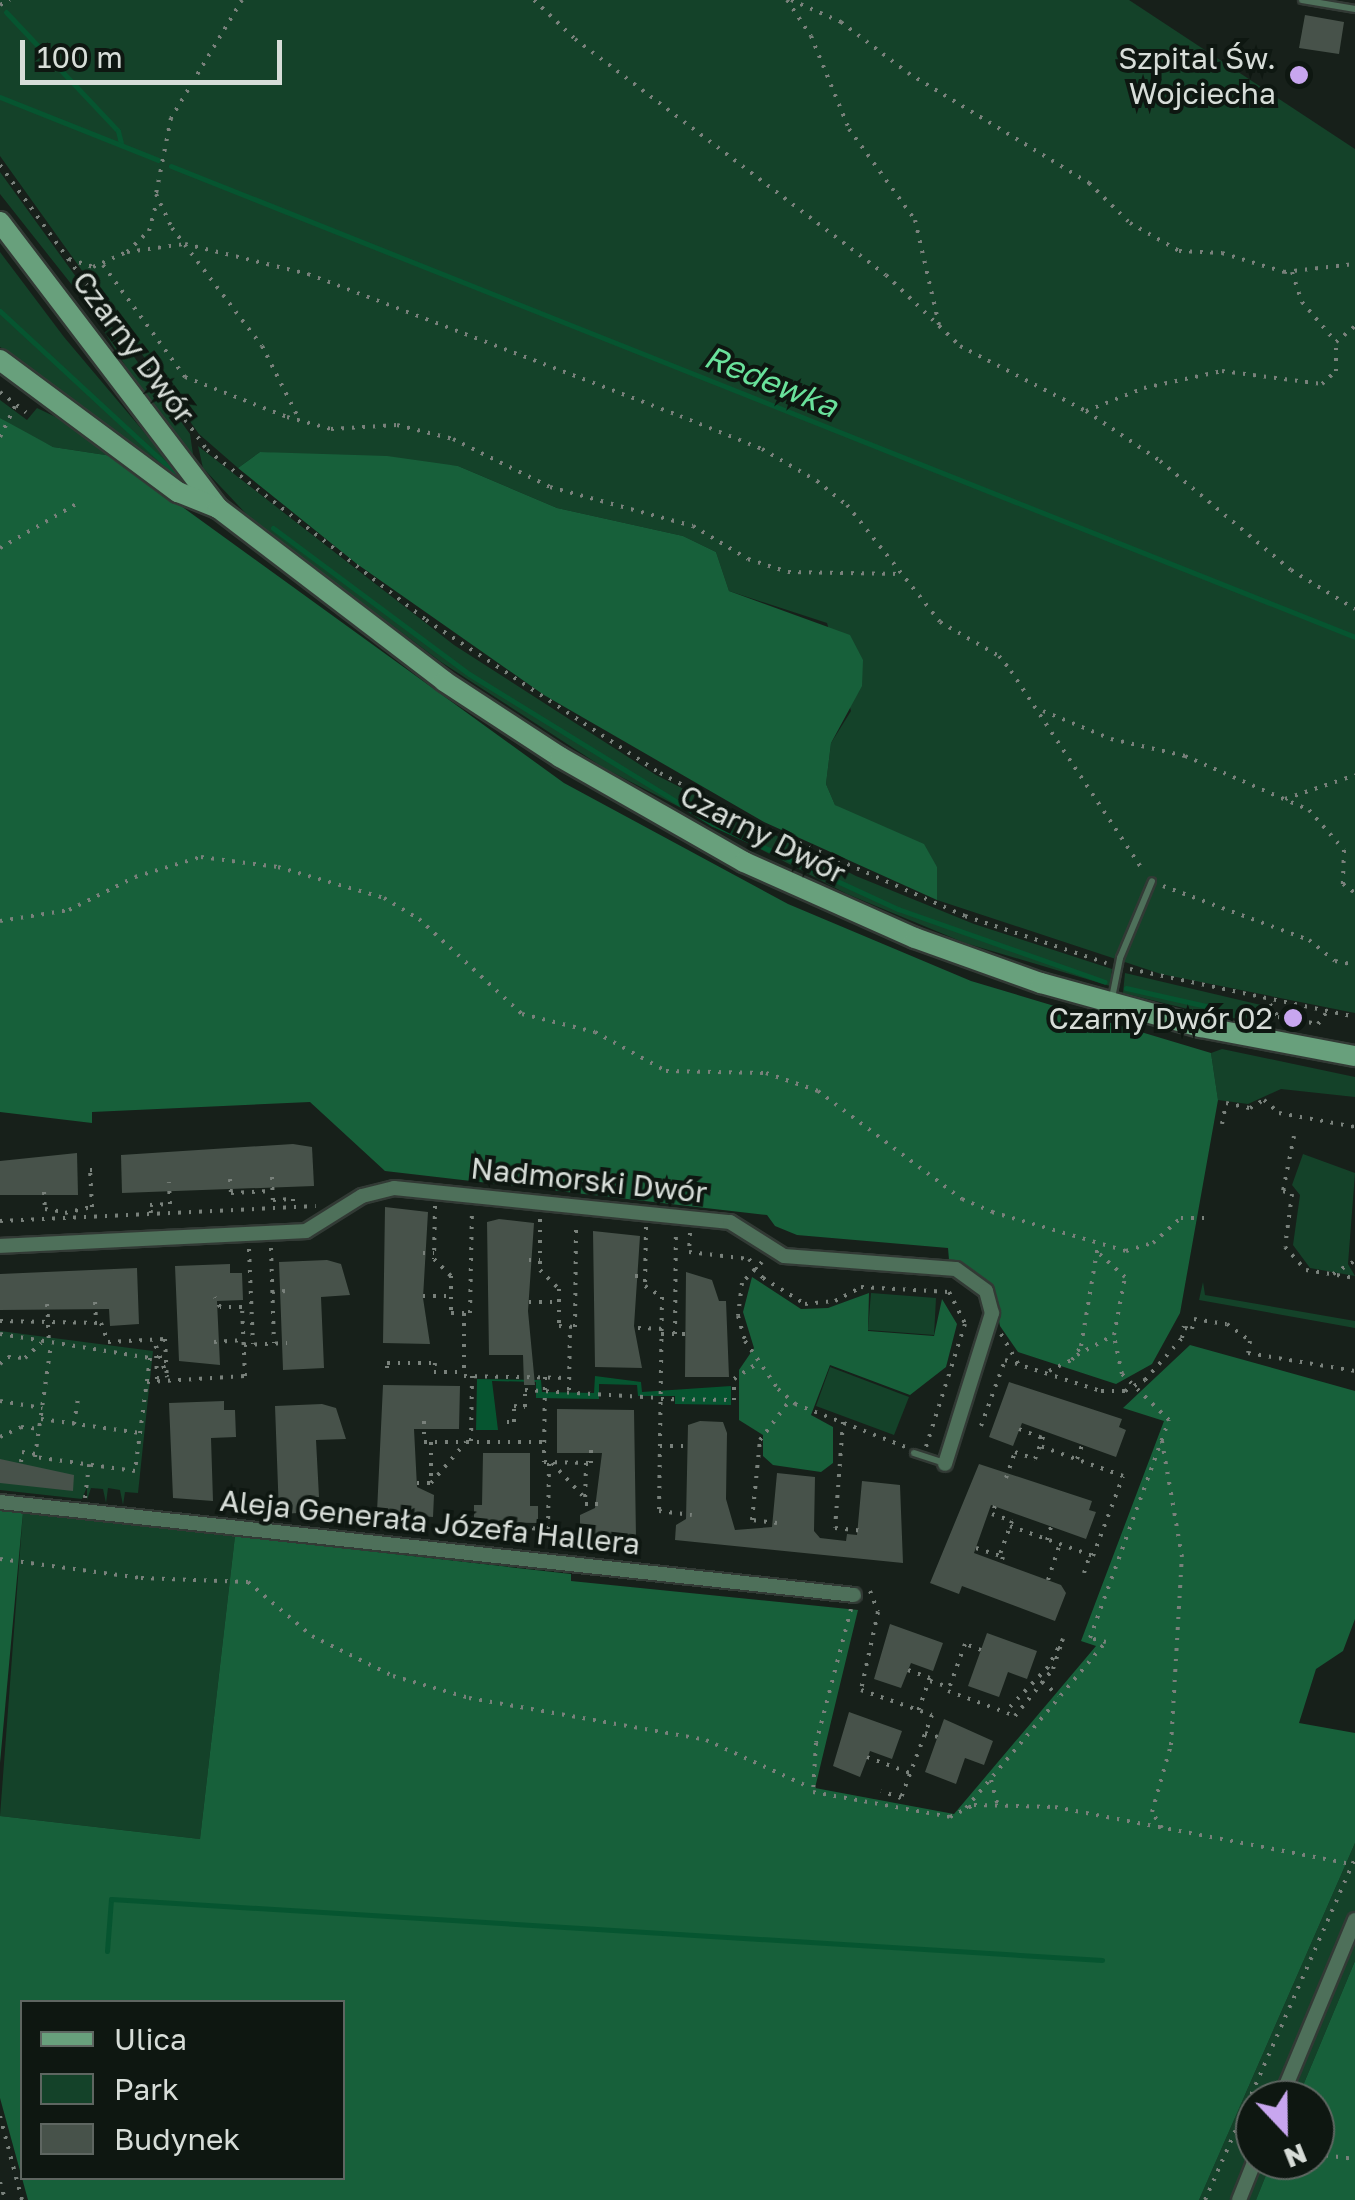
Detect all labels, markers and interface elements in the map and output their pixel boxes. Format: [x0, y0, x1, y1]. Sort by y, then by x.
scale bar [25, 20, 288, 82]
text: 100 m [37, 39, 123, 75]
place label: Szpital Św. Wojciecha [1118, 40, 1276, 110]
marker: Szpital Św. Wojciecha [1286, 62, 1312, 88]
street label: Czarny Dwór [65, 264, 203, 430]
water label: Redewka [699, 337, 843, 425]
street label: Czarny Dwór [674, 777, 852, 891]
place label: Czarny Dwór 02 [1049, 1000, 1273, 1036]
marker: Czarny Dwór 02 [1282, 1007, 1304, 1029]
street label: Nadmorski Dwór [469, 1150, 709, 1210]
street label: Aleja Generała Józefa Hallera [218, 1482, 642, 1562]
legend [20, 2000, 345, 2180]
text: Ulica [114, 2021, 187, 2057]
text: Park [114, 2071, 179, 2107]
north arrow [1235, 2080, 1335, 2180]
text: Budynek [114, 2121, 240, 2157]
text: N [1280, 2137, 1312, 2176]

